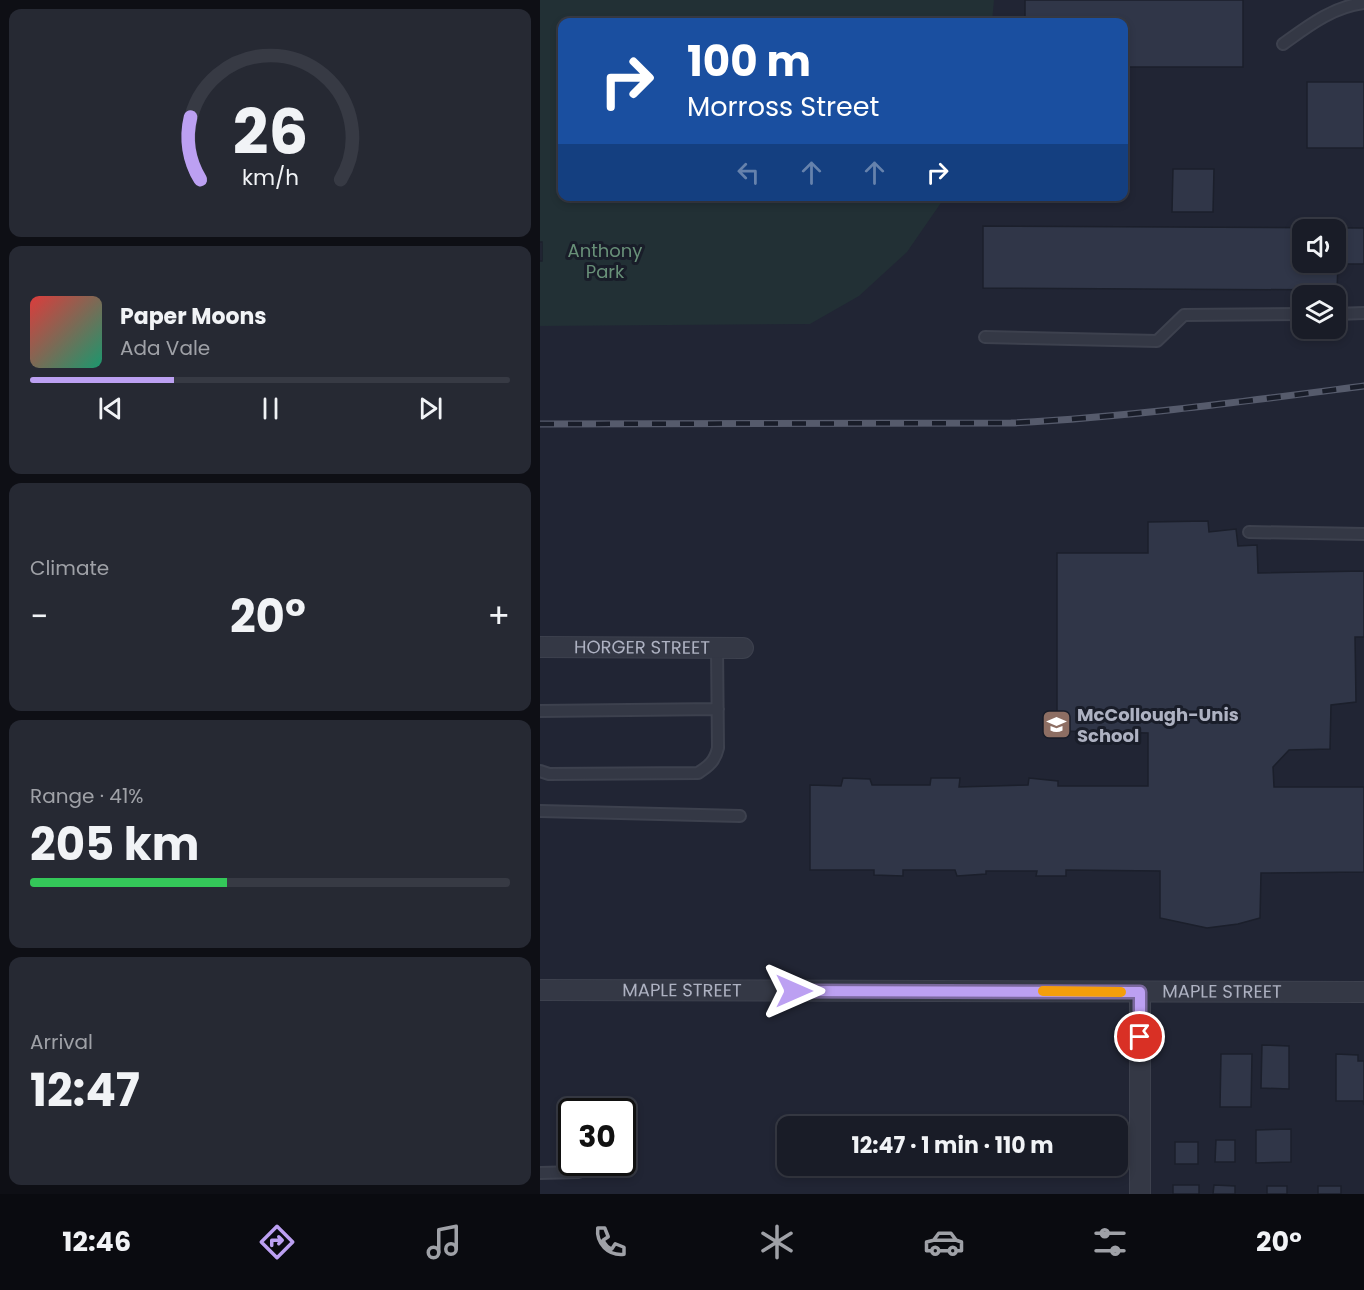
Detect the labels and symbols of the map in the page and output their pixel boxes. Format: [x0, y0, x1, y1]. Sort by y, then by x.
park label: Anthony Park [568, 238, 642, 284]
street label: HORGER STREET [574, 634, 710, 660]
place label: McCollough-Unis School [1077, 702, 1239, 748]
school or university icon: McCollough-Unis School [1040, 709, 1072, 741]
position arrow [762, 959, 826, 1023]
street label: MAPLE STREET [622, 977, 742, 1002]
street label: MAPLE STREET [1162, 979, 1282, 1004]
pin [1114, 1011, 1165, 1062]
speed limit sign: 30 [558, 1098, 636, 1176]

